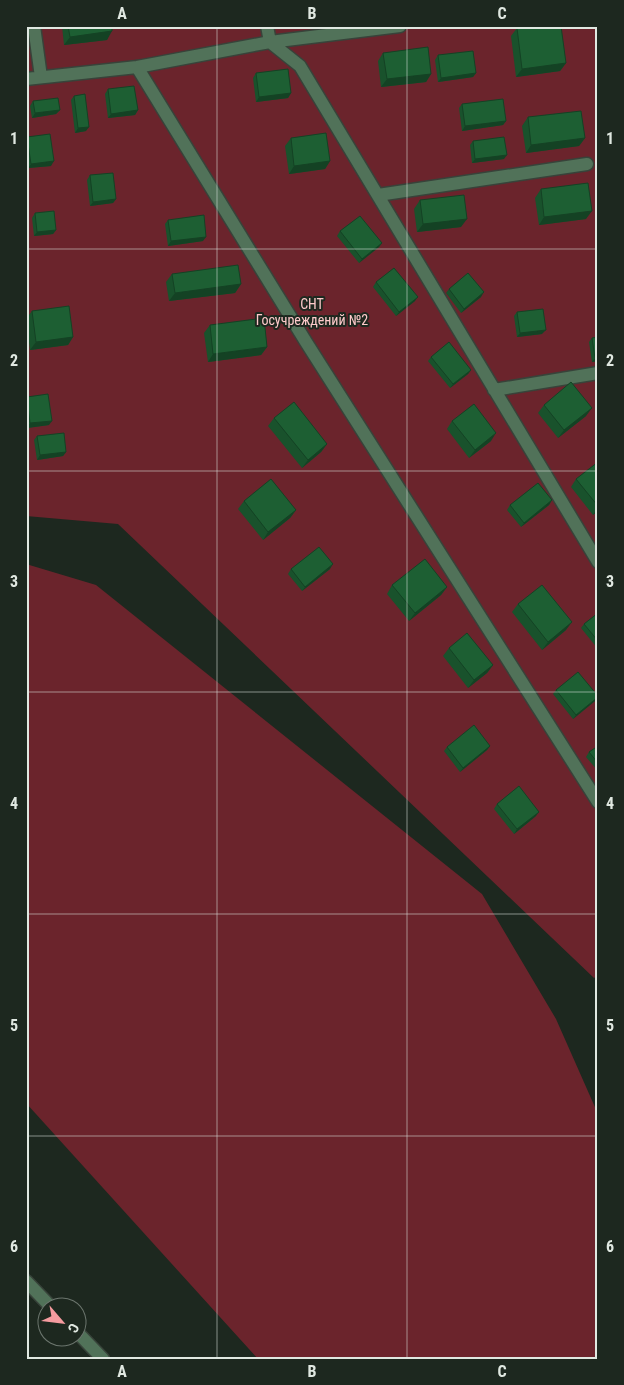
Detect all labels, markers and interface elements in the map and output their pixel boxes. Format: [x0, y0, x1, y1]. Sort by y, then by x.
text: A [117, 4, 127, 23]
text: B [308, 4, 317, 23]
text: C [497, 4, 507, 23]
text: 1 [10, 129, 18, 148]
text: 1 [606, 129, 614, 148]
park label: СНТ Госучреждений №2 [256, 296, 368, 328]
text: 2 [10, 351, 18, 370]
text: 2 [606, 351, 614, 370]
text: 3 [10, 572, 18, 591]
text: 3 [606, 572, 614, 591]
text: 4 [10, 794, 18, 813]
text: 4 [606, 794, 614, 813]
text: 5 [10, 1016, 18, 1035]
text: 5 [606, 1016, 614, 1035]
text: 6 [10, 1237, 18, 1256]
text: 6 [606, 1237, 614, 1256]
north arrow [38, 1298, 88, 1348]
text: С [65, 1321, 82, 1335]
text: A [117, 1362, 127, 1381]
text: B [308, 1362, 317, 1381]
text: C [497, 1362, 507, 1381]

